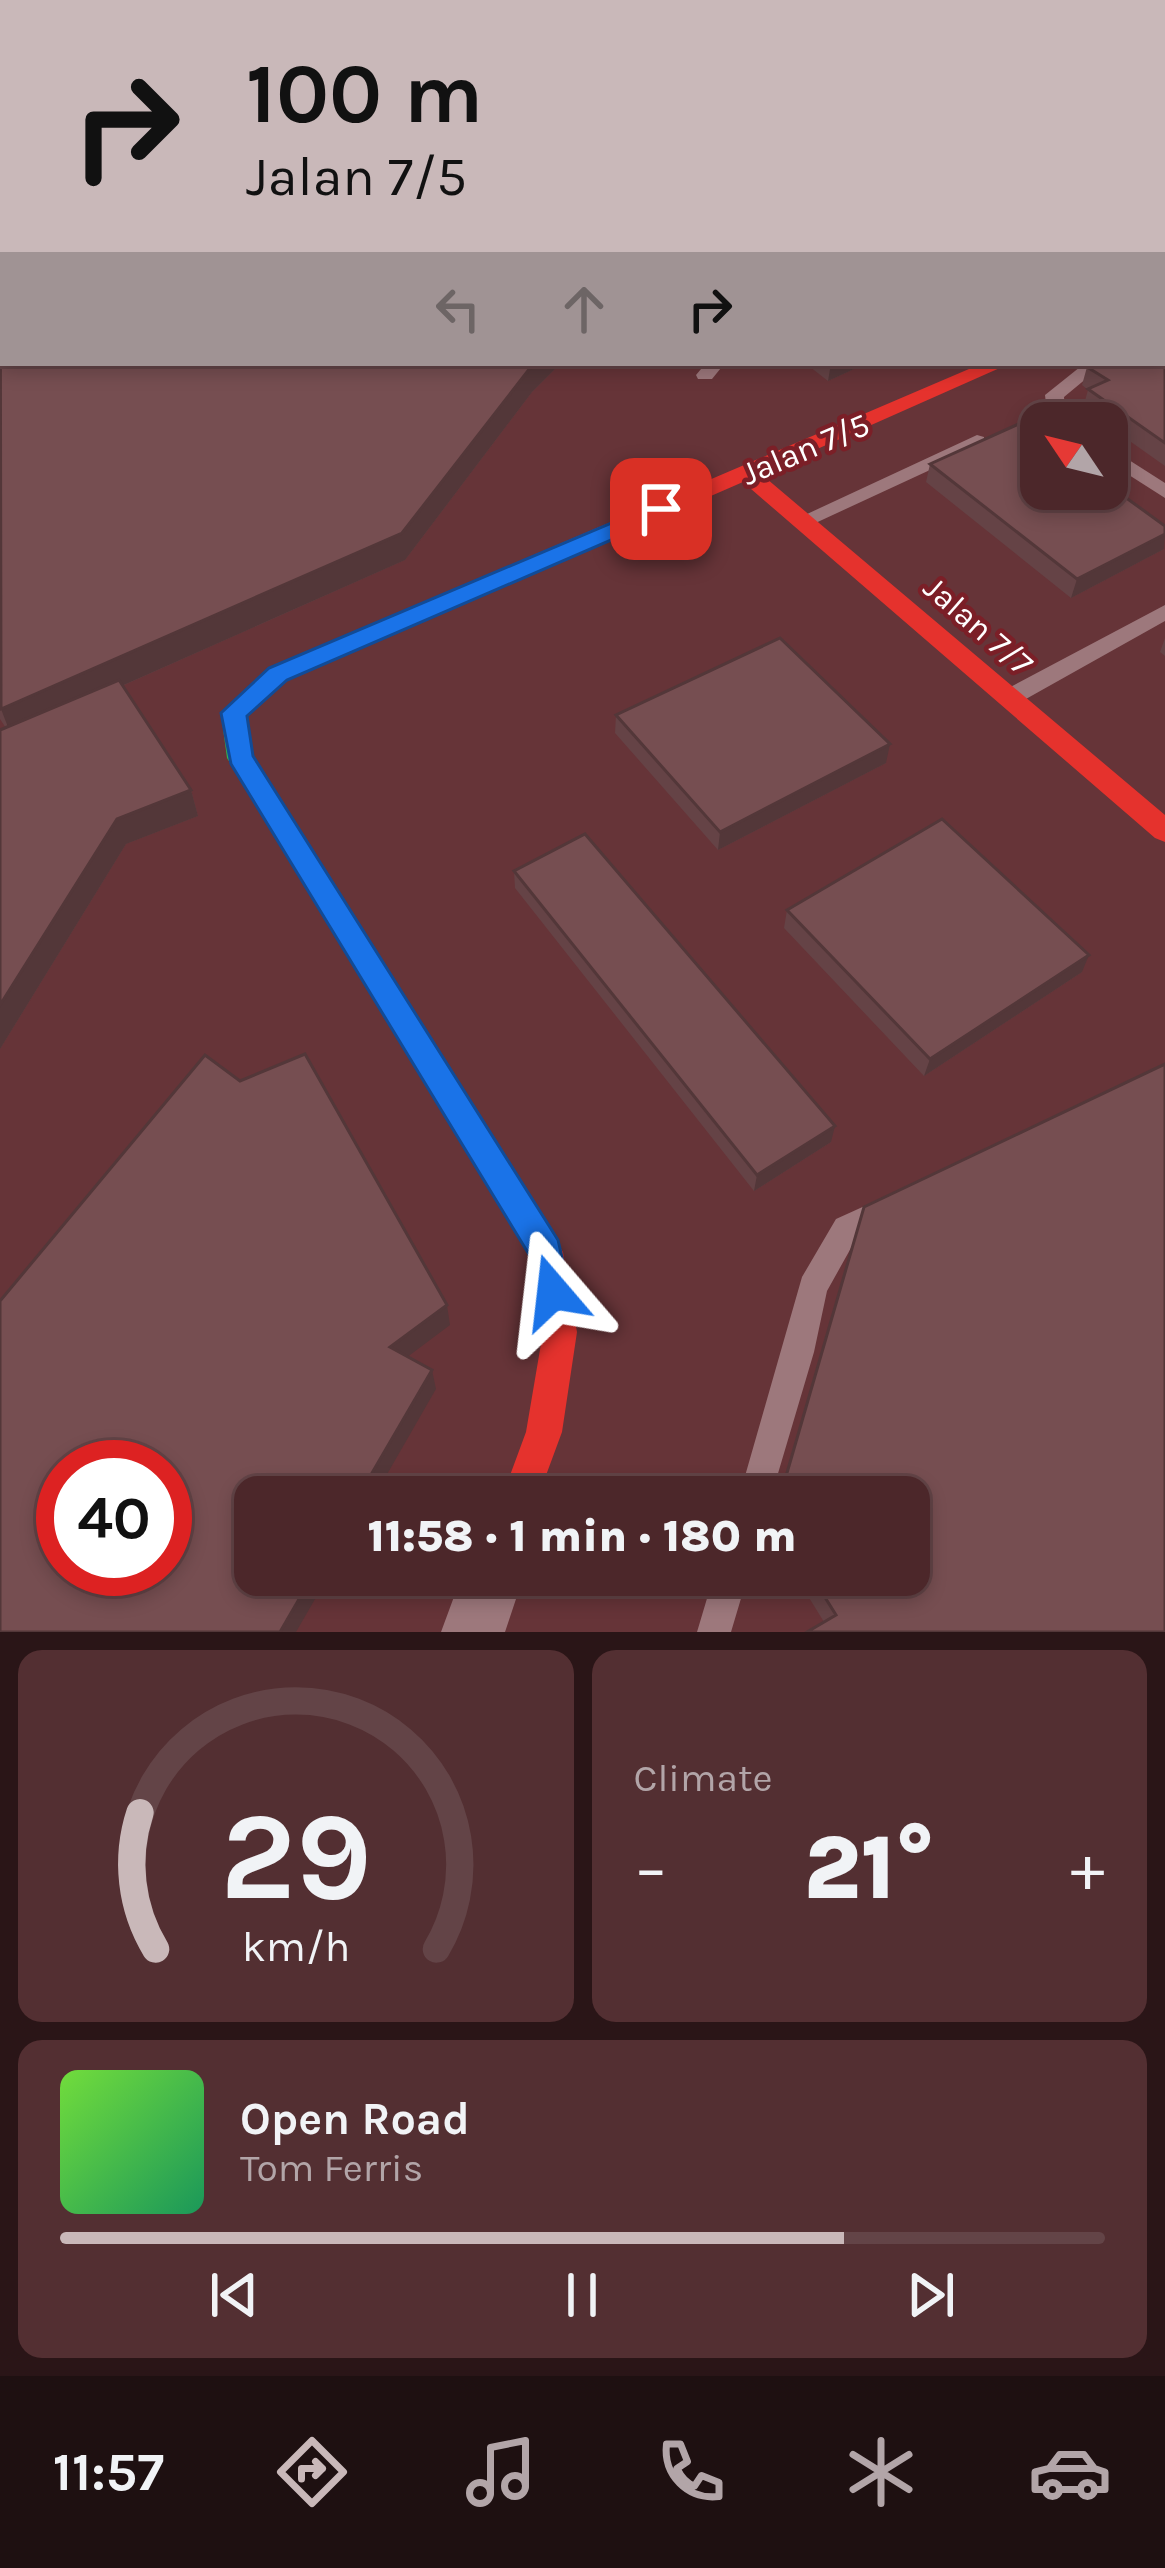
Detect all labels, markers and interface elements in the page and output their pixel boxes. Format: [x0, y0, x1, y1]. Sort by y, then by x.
text: 100 m [246, 45, 483, 143]
icon: right [48, 48, 204, 204]
text: Jalan 7/5 [246, 145, 467, 209]
icon: left [425, 276, 491, 342]
icon: ahead [551, 276, 617, 342]
icon: right [677, 276, 743, 342]
north arrow [1020, 402, 1128, 510]
map controls [1020, 402, 1128, 510]
street label: Jalan 7/5 [736, 405, 875, 493]
pin [610, 458, 712, 560]
icon: arrive [628, 476, 694, 542]
street label: Jalan 7/7 [916, 568, 1041, 683]
position arrow [490, 1229, 616, 1355]
speed limit sign: 40 [36, 1440, 192, 1596]
text: 11:58 · 1 min · 180 m [367, 1510, 797, 1562]
text: Climate [634, 1755, 773, 1801]
text: 29 [220, 1784, 372, 1929]
text: 21° [804, 1815, 935, 1921]
text: − [634, 1829, 668, 1907]
text: + [1070, 1829, 1105, 1907]
text: km/h [241, 1922, 350, 1972]
text: Open Road [240, 2093, 470, 2145]
text: Tom Ferris [240, 2145, 423, 2191]
icon: previous [201, 2262, 267, 2328]
icon: pause [549, 2262, 615, 2328]
icon: next [898, 2262, 964, 2328]
icon: directions [270, 2430, 354, 2514]
icon: music [459, 2430, 543, 2514]
icon: phone [649, 2430, 733, 2514]
icon: climate [839, 2430, 923, 2514]
icon: car [1028, 2430, 1112, 2514]
text: 11:57 [53, 2440, 164, 2504]

